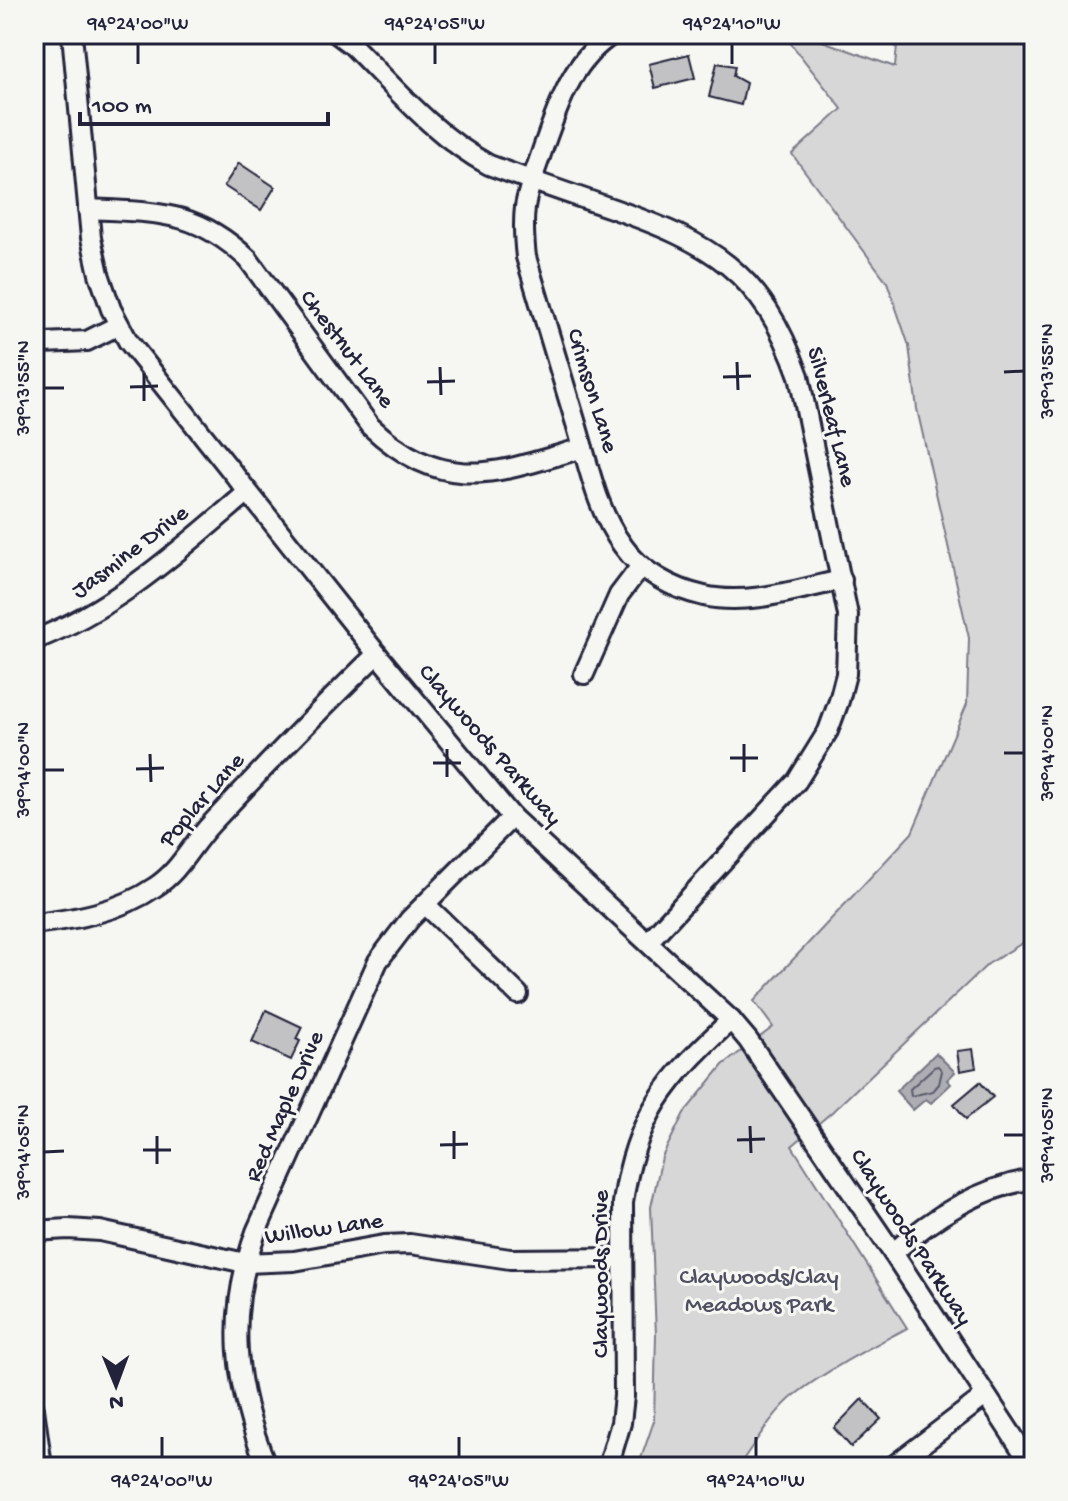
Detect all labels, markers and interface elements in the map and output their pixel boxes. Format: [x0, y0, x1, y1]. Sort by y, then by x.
text: 94°24'00"W [87, 14, 188, 37]
text: 94°24'05"W [384, 14, 485, 37]
text: 94°24'10"W [682, 14, 781, 37]
scale bar [80, 76, 328, 126]
text: 100 m [91, 93, 152, 122]
street label: Chestnut Lane [292, 285, 400, 416]
text: 39°13'55"N [1038, 323, 1061, 420]
street label: Crimson Lane [558, 326, 624, 457]
text: 39°13'55"N [14, 340, 37, 437]
street label: Silverleaf Lane [799, 344, 862, 490]
street label: Jasmine Drive [67, 499, 196, 606]
street label: Claywoods Parkway [411, 659, 567, 833]
text: 39°14'00"N [1038, 705, 1061, 802]
text: 39°14'00"N [14, 722, 37, 819]
street label: Poplar Lane [153, 747, 252, 855]
street label: Red Maple Drive [240, 1026, 332, 1187]
text: 39°14'05"N [1038, 1087, 1061, 1184]
text: 39°14'05"N [14, 1104, 37, 1201]
street label: Claywoods Parkway [842, 1144, 978, 1332]
street label: Claywoods Drive [588, 1189, 617, 1358]
street label: Willow Lane [263, 1207, 385, 1253]
park label: Claywoods/Clay Meadows Park [679, 1264, 839, 1321]
north arrow [76, 1345, 156, 1425]
text: N [109, 1388, 124, 1414]
text: 94°24'00"W [111, 1471, 212, 1494]
text: 94°24'05"W [408, 1471, 509, 1494]
text: 94°24'10"W [706, 1471, 805, 1494]

